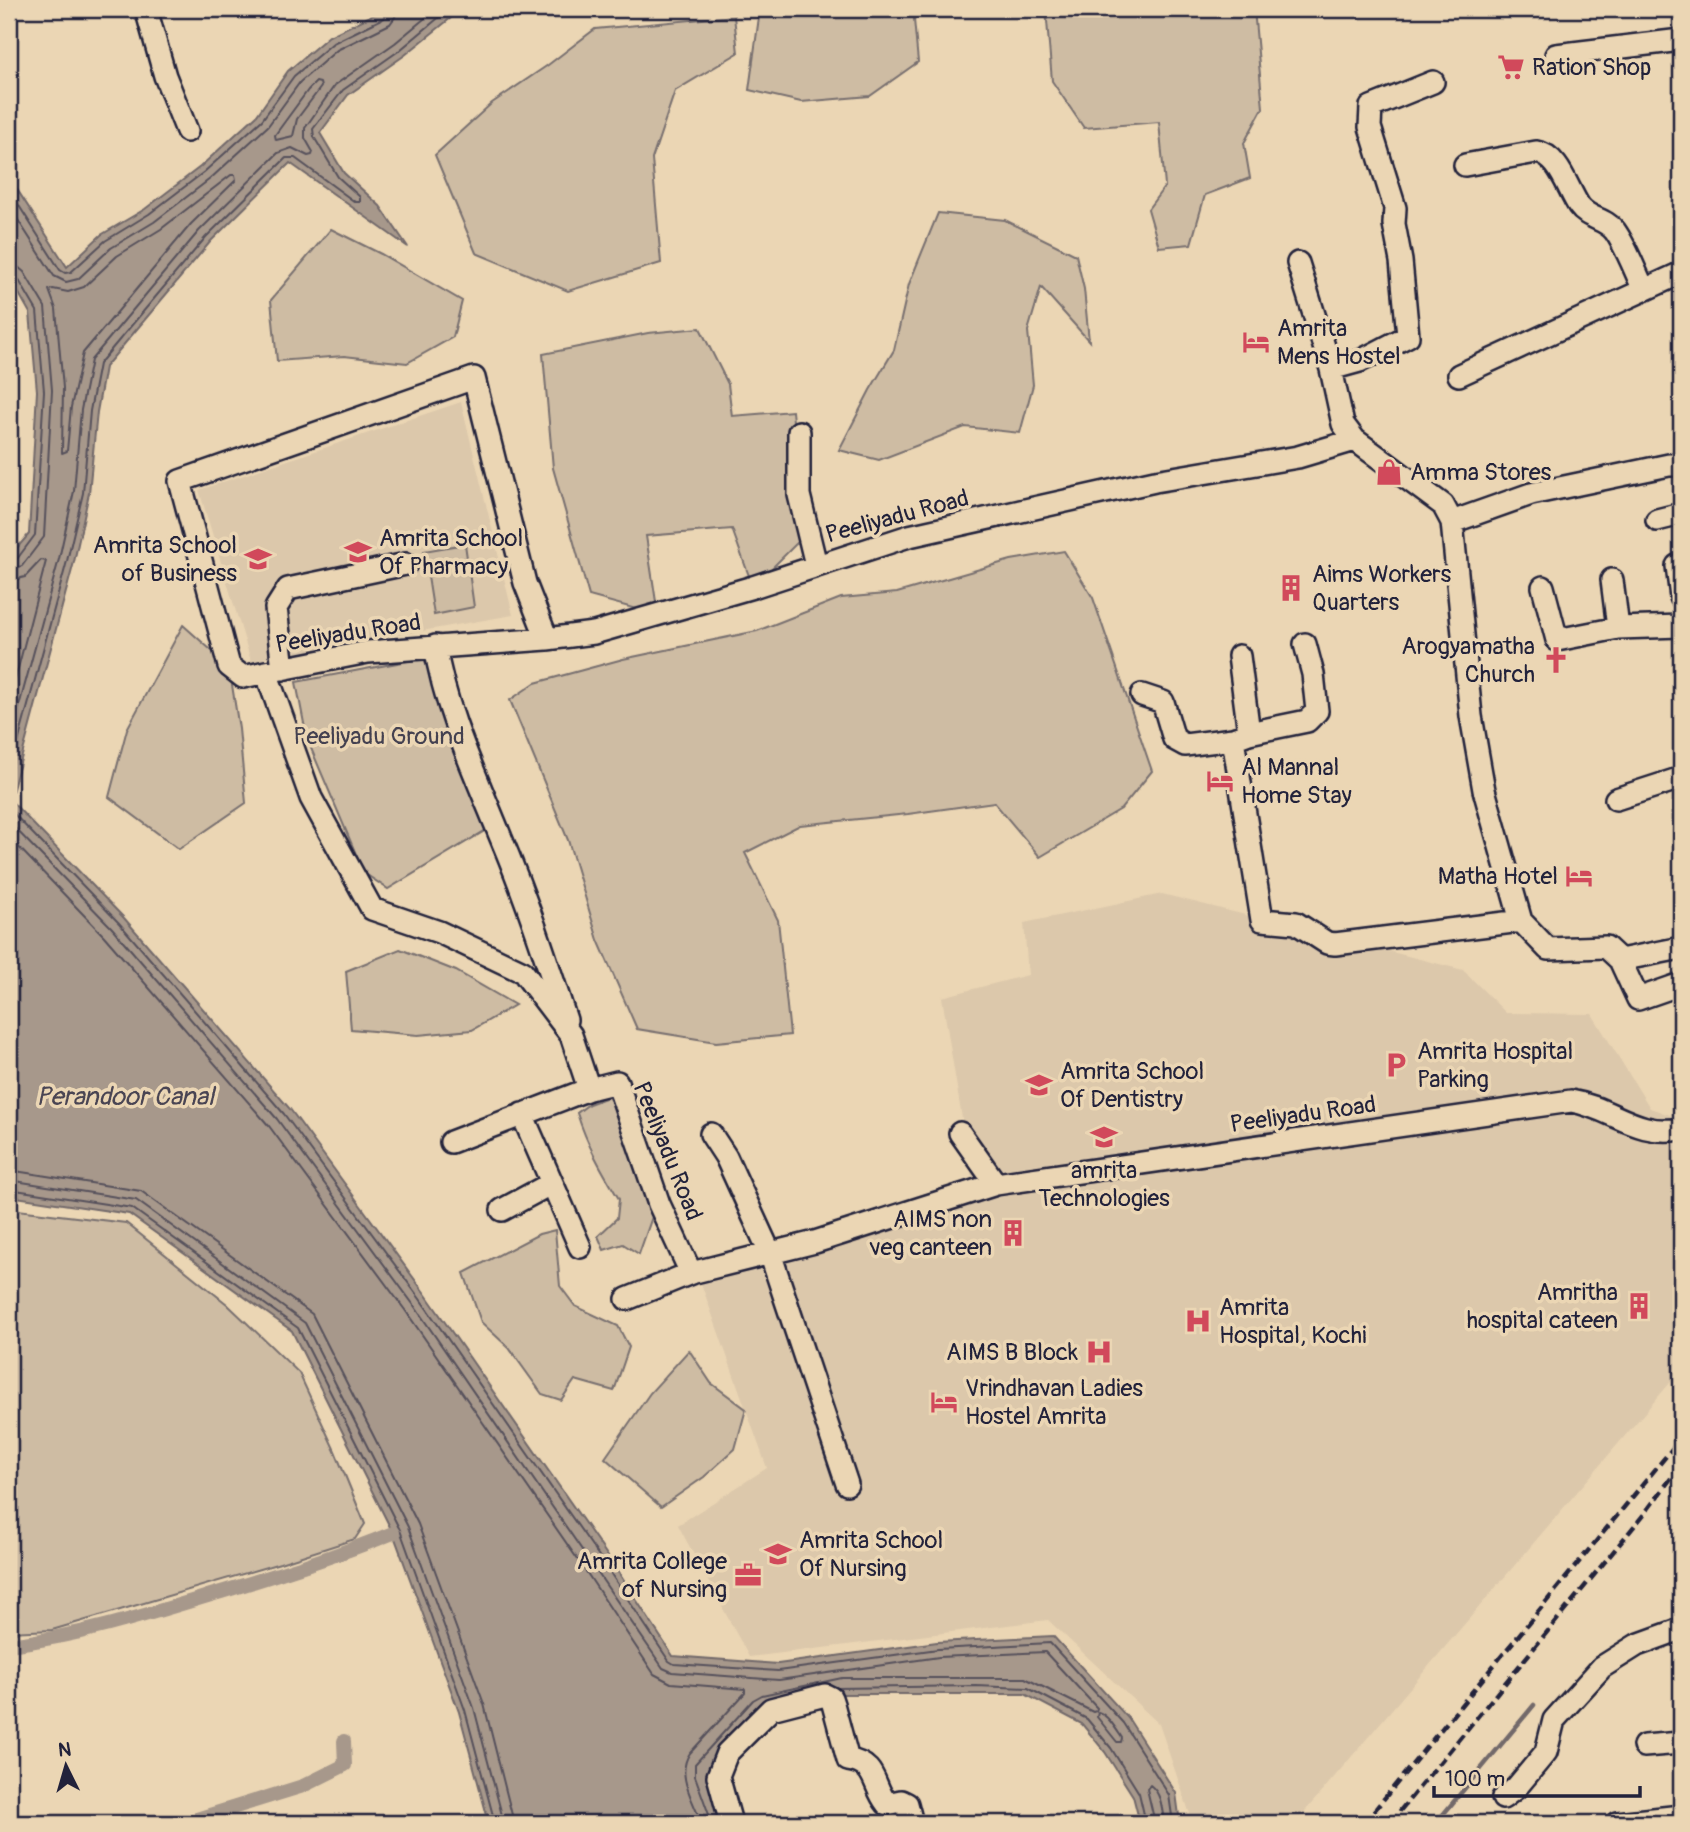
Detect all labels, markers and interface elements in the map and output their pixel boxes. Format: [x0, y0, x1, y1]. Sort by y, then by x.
supermarket icon: Ration Shop [1496, 52, 1526, 82]
place label: Ration Shop [1532, 53, 1651, 82]
place label: Amrita Mens Hostel [1277, 314, 1401, 371]
hotel icon: Amrita Mens Hostel [1241, 327, 1271, 357]
shop icon: Amma Stores [1374, 457, 1404, 487]
place label: Amma Stores [1410, 458, 1552, 487]
street label: Peeliyadu Road [822, 483, 972, 550]
place label: Amrita School Of Pharmacy [379, 524, 523, 581]
place label: Amrita School of Business [93, 531, 237, 588]
school or university icon: Amrita School Of Pharmacy [343, 537, 373, 567]
school or university icon: Amrita School of Business [243, 544, 273, 574]
place label: Aims Workers Quarters [1312, 560, 1452, 617]
building icon: Aims Workers Quarters [1276, 573, 1306, 603]
street label: Peeliyadu Road [273, 608, 423, 659]
place label: Arogyamatha Church [1401, 632, 1535, 689]
church icon: Arogyamatha Church [1541, 645, 1571, 675]
park label: Peeliyadu Ground [293, 722, 465, 751]
place label: Al Mannal Home Stay [1241, 753, 1352, 810]
hotel icon: Al Mannal Home Stay [1205, 766, 1235, 796]
hotel icon: Matha Hotel [1564, 861, 1594, 891]
place label: Matha Hotel [1438, 862, 1558, 891]
place label: Amrita Hospital Parking [1417, 1037, 1573, 1094]
parking icon: Amrita Hospital Parking [1381, 1050, 1411, 1080]
place label: Amrita School Of Dentistry [1060, 1057, 1204, 1114]
school or university icon: Amrita School Of Dentistry [1024, 1070, 1054, 1100]
street label: Peeliyadu Road [627, 1078, 709, 1225]
water label: Perandoor Canal [36, 1081, 217, 1113]
street label: Peeliyadu Road [1228, 1090, 1378, 1139]
school or university icon: amrita Technologies [1089, 1122, 1119, 1152]
place label: amrita Technologies [1038, 1156, 1170, 1213]
place label: AIMS non veg canteen [869, 1205, 992, 1262]
building icon: AIMS non veg canteen [998, 1218, 1028, 1248]
place label: Amritha hospital cateen [1467, 1278, 1618, 1335]
building icon: Amritha hospital cateen [1624, 1291, 1654, 1321]
place label: Amrita Hospital, Kochi [1219, 1293, 1367, 1350]
hospital icon: Amrita Hospital, Kochi [1183, 1306, 1213, 1336]
hospital icon: AIMS B Block [1084, 1337, 1114, 1367]
place label: AIMS B Block [946, 1338, 1078, 1367]
place label: Vrindhavan Ladies Hostel Amrita [965, 1374, 1143, 1431]
hotel icon: Vrindhavan Ladies Hostel Amrita [929, 1387, 959, 1417]
place label: Amrita School Of Nursing [799, 1526, 943, 1583]
school or university icon: Amrita School Of Nursing [763, 1539, 793, 1569]
place label: Amrita College of Nursing [577, 1547, 727, 1604]
office icon: Amrita College of Nursing [733, 1560, 763, 1590]
north arrow [32, 1730, 102, 1800]
text: N [57, 1738, 72, 1763]
scale bar [1434, 1755, 1641, 1799]
text: 100 m [1445, 1766, 1505, 1793]

